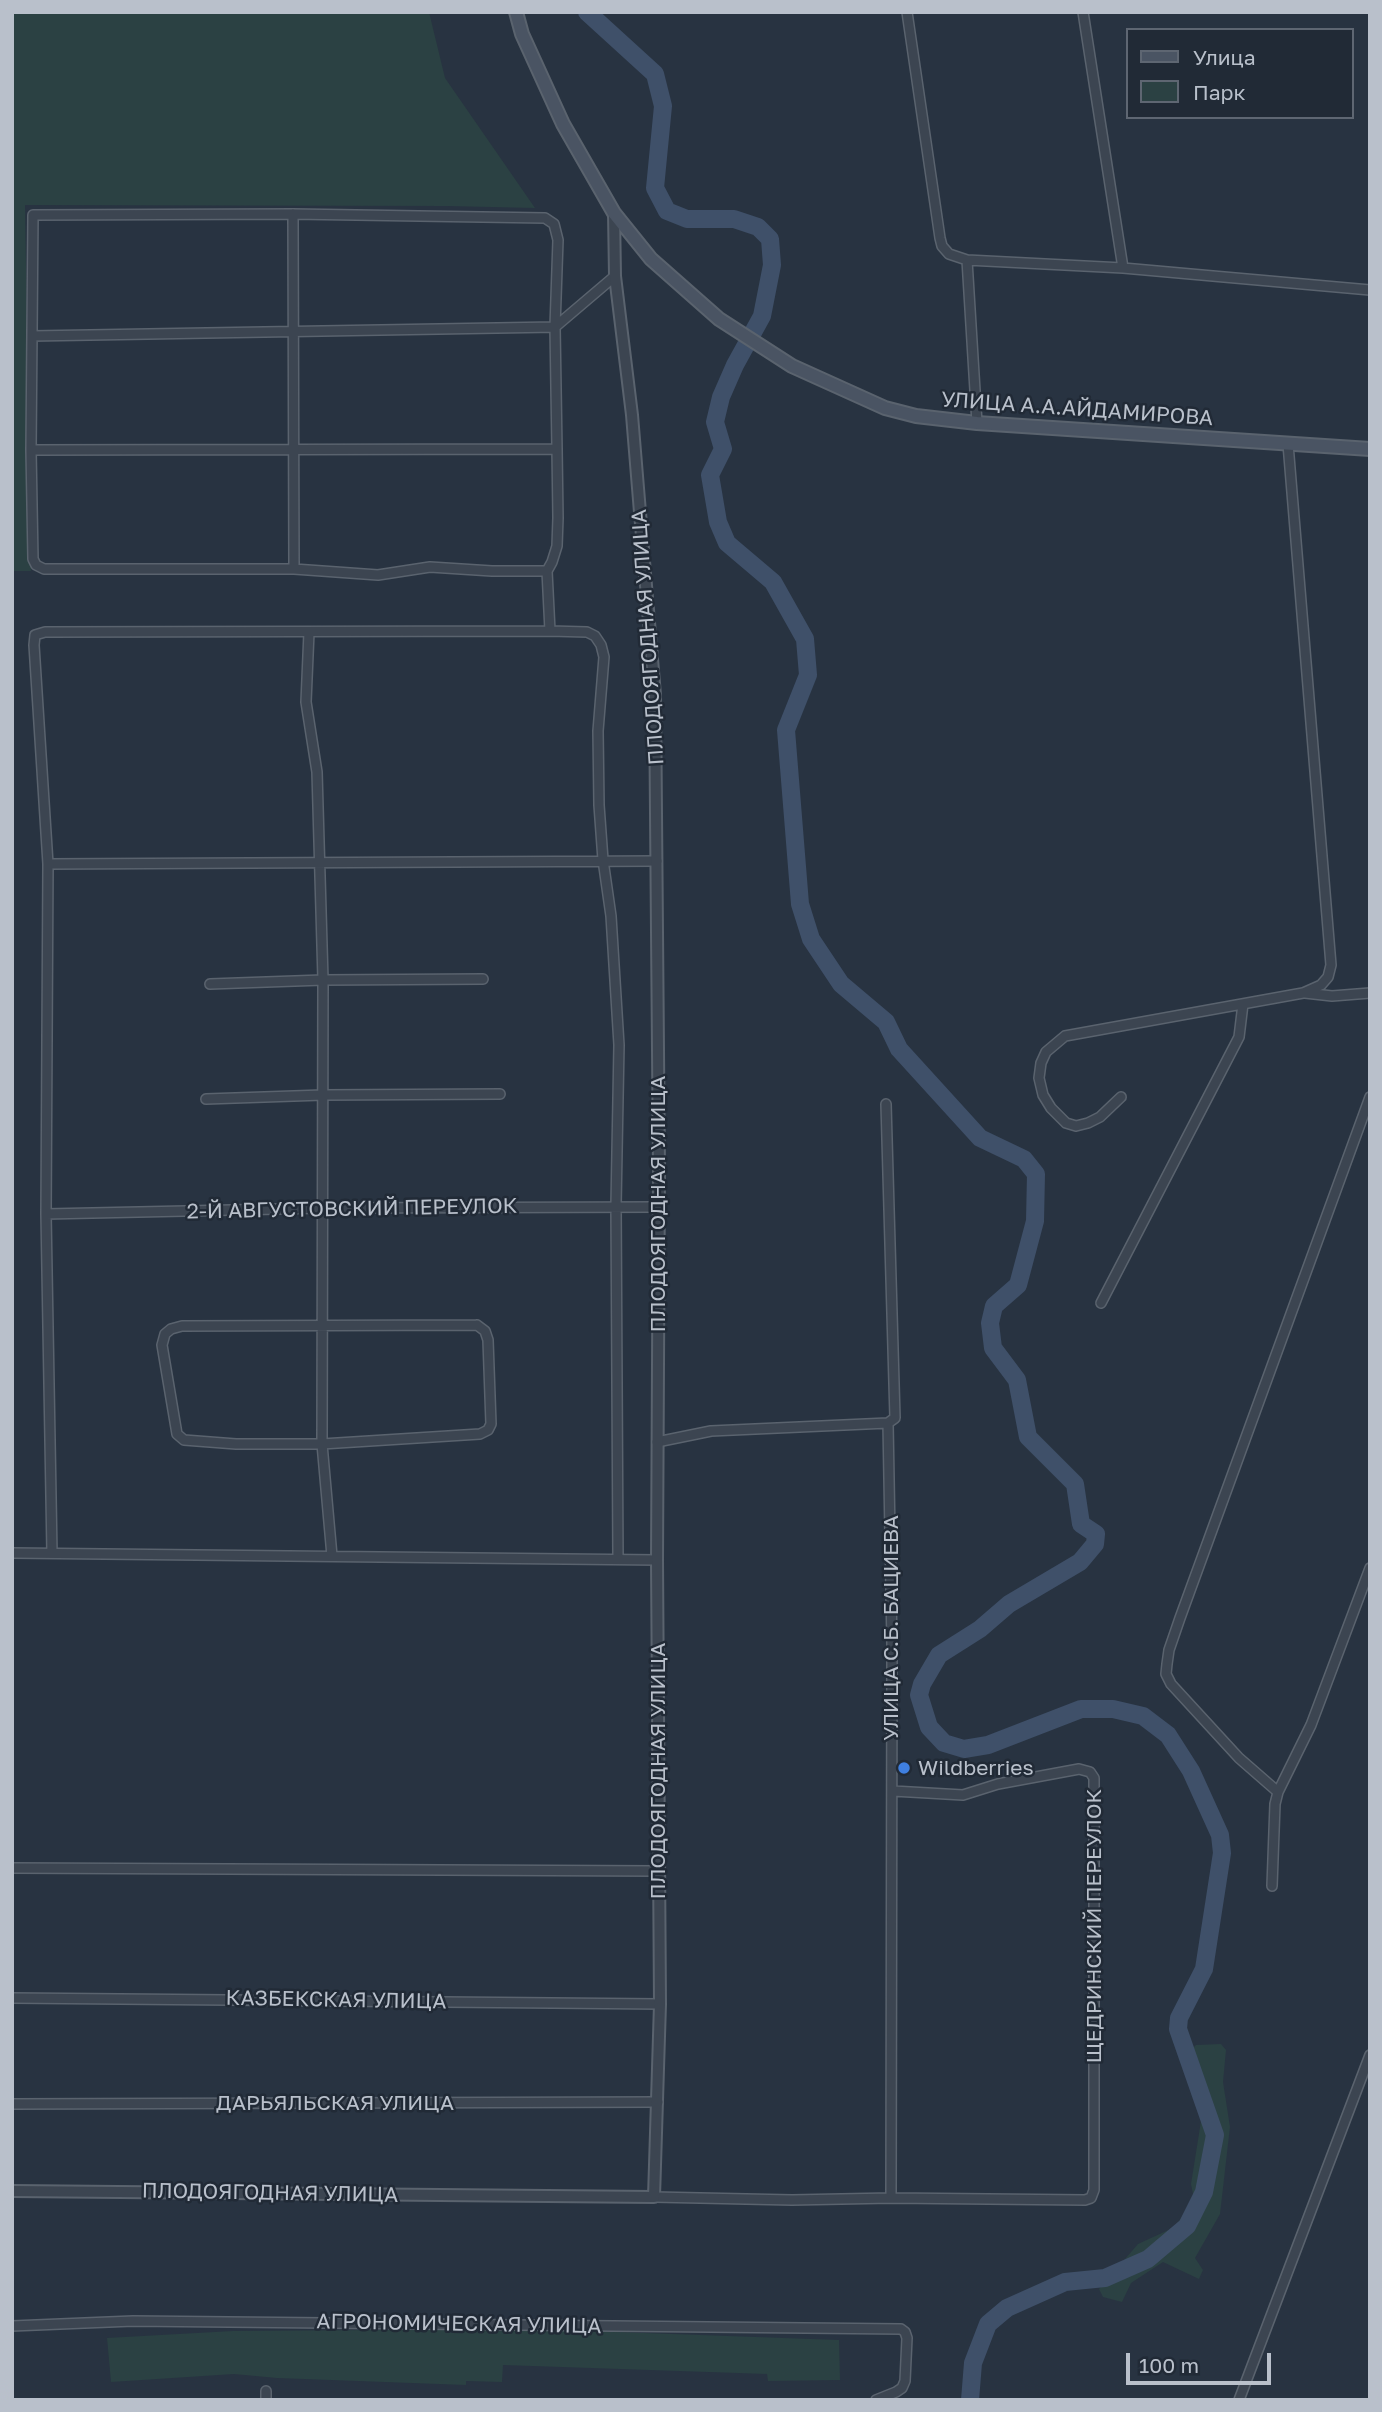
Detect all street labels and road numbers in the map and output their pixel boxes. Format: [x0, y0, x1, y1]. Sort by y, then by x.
street label: УЛИЦА А.А.АЙДАМИРОВА [940, 387, 1214, 431]
street label: ПЛОДОЯГОДНАЯ УЛИЦА [626, 508, 670, 766]
street label: ПЛОДОЯГОДНАЯ УЛИЦА [645, 1076, 671, 1332]
street label: 2-Й АВГУСТОВСКИЙ ПЕРЕУЛОК [187, 1194, 517, 1224]
street label: УЛИЦА С.Б. БАЦИЕВА [878, 1515, 904, 1741]
street label: ПЛОДОЯГОДНАЯ УЛИЦА [645, 1643, 671, 1899]
street label: ЩЕДРИНСКИЙ ПЕРЕУЛОК [1081, 1789, 1107, 2063]
street label: КАЗБЕКСКАЯ УЛИЦА [225, 1985, 447, 2015]
street label: ДАРЬЯЛЬСКАЯ УЛИЦА [216, 2090, 454, 2116]
street label: ПЛОДОЯГОДНАЯ УЛИЦА [142, 2178, 398, 2208]
street label: АГРОНОМИЧЕСКАЯ УЛИЦА [316, 2309, 602, 2339]

